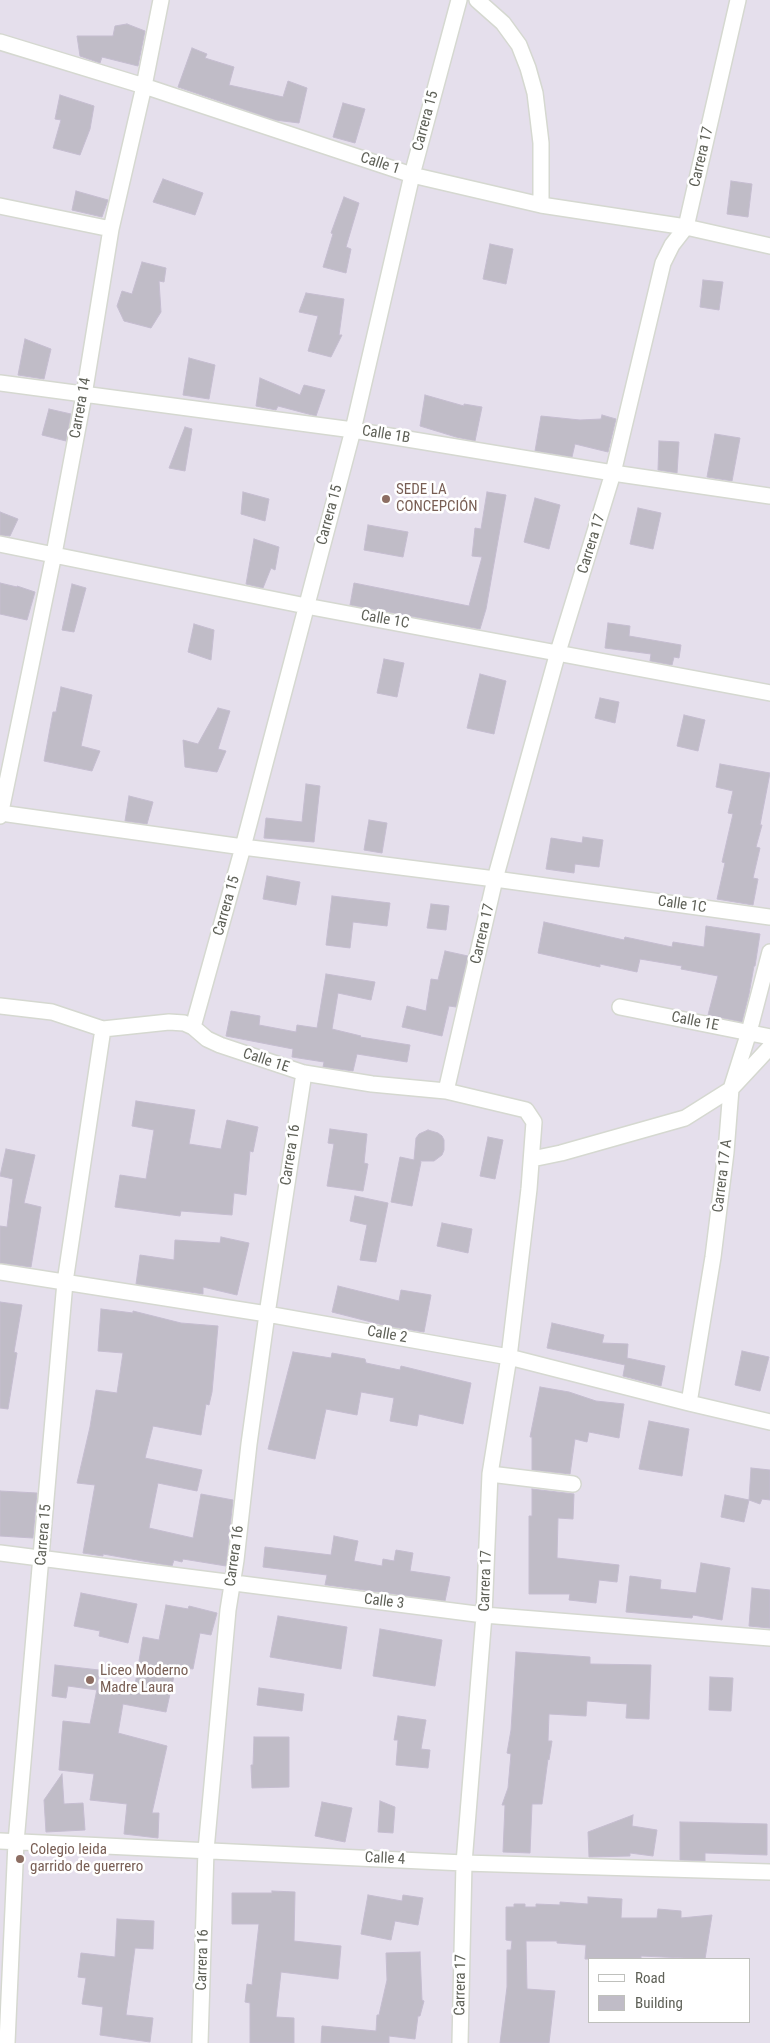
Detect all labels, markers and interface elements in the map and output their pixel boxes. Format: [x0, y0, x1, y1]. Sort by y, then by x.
street label: Carrera 15 [409, 89, 443, 153]
street label: Carrera 17 [686, 125, 718, 189]
street label: Calle 1 [358, 149, 402, 179]
street label: Carrera 14 [67, 376, 95, 440]
street label: Calle 1B [361, 422, 411, 448]
place label: SEDE LA CONCEPCIÓN [396, 481, 478, 516]
street label: Carrera 15 [313, 483, 347, 547]
marker: SEDE LA CONCEPCIÓN [380, 493, 392, 505]
street label: Carrera 17 [574, 512, 610, 576]
street label: Calle 1C [359, 607, 411, 633]
street label: Carrera 15 [210, 874, 244, 938]
street label: Calle 1C [657, 893, 707, 917]
street label: Carrera 17 [467, 902, 499, 966]
street label: Calle 1E [670, 1009, 720, 1035]
street label: Calle 1E [240, 1045, 292, 1077]
street label: Carrera 16 [277, 1123, 305, 1187]
street label: Carrera 17 A [710, 1138, 736, 1214]
street label: Calle 2 [366, 1323, 408, 1347]
street label: Carrera 15 [32, 1504, 56, 1566]
street label: Carrera 16 [222, 1524, 248, 1588]
street label: Carrera 17 [476, 1550, 496, 1612]
street label: Calle 3 [363, 1591, 405, 1613]
place label: Liceo Moderno Madre Laura [100, 1662, 188, 1697]
marker: Liceo Moderno Madre Laura [84, 1674, 96, 1686]
place label: Colegio leida garrido de guerrero [30, 1841, 143, 1876]
street label: Calle 4 [364, 1849, 406, 1869]
marker: Colegio leida garrido de guerrero [14, 1853, 26, 1865]
street label: Carrera 16 [193, 1929, 213, 1991]
street label: Carrera 17 [451, 1954, 471, 2016]
legend [588, 1958, 750, 2023]
text: Road [635, 1969, 665, 1987]
text: Building [635, 1994, 683, 2012]

